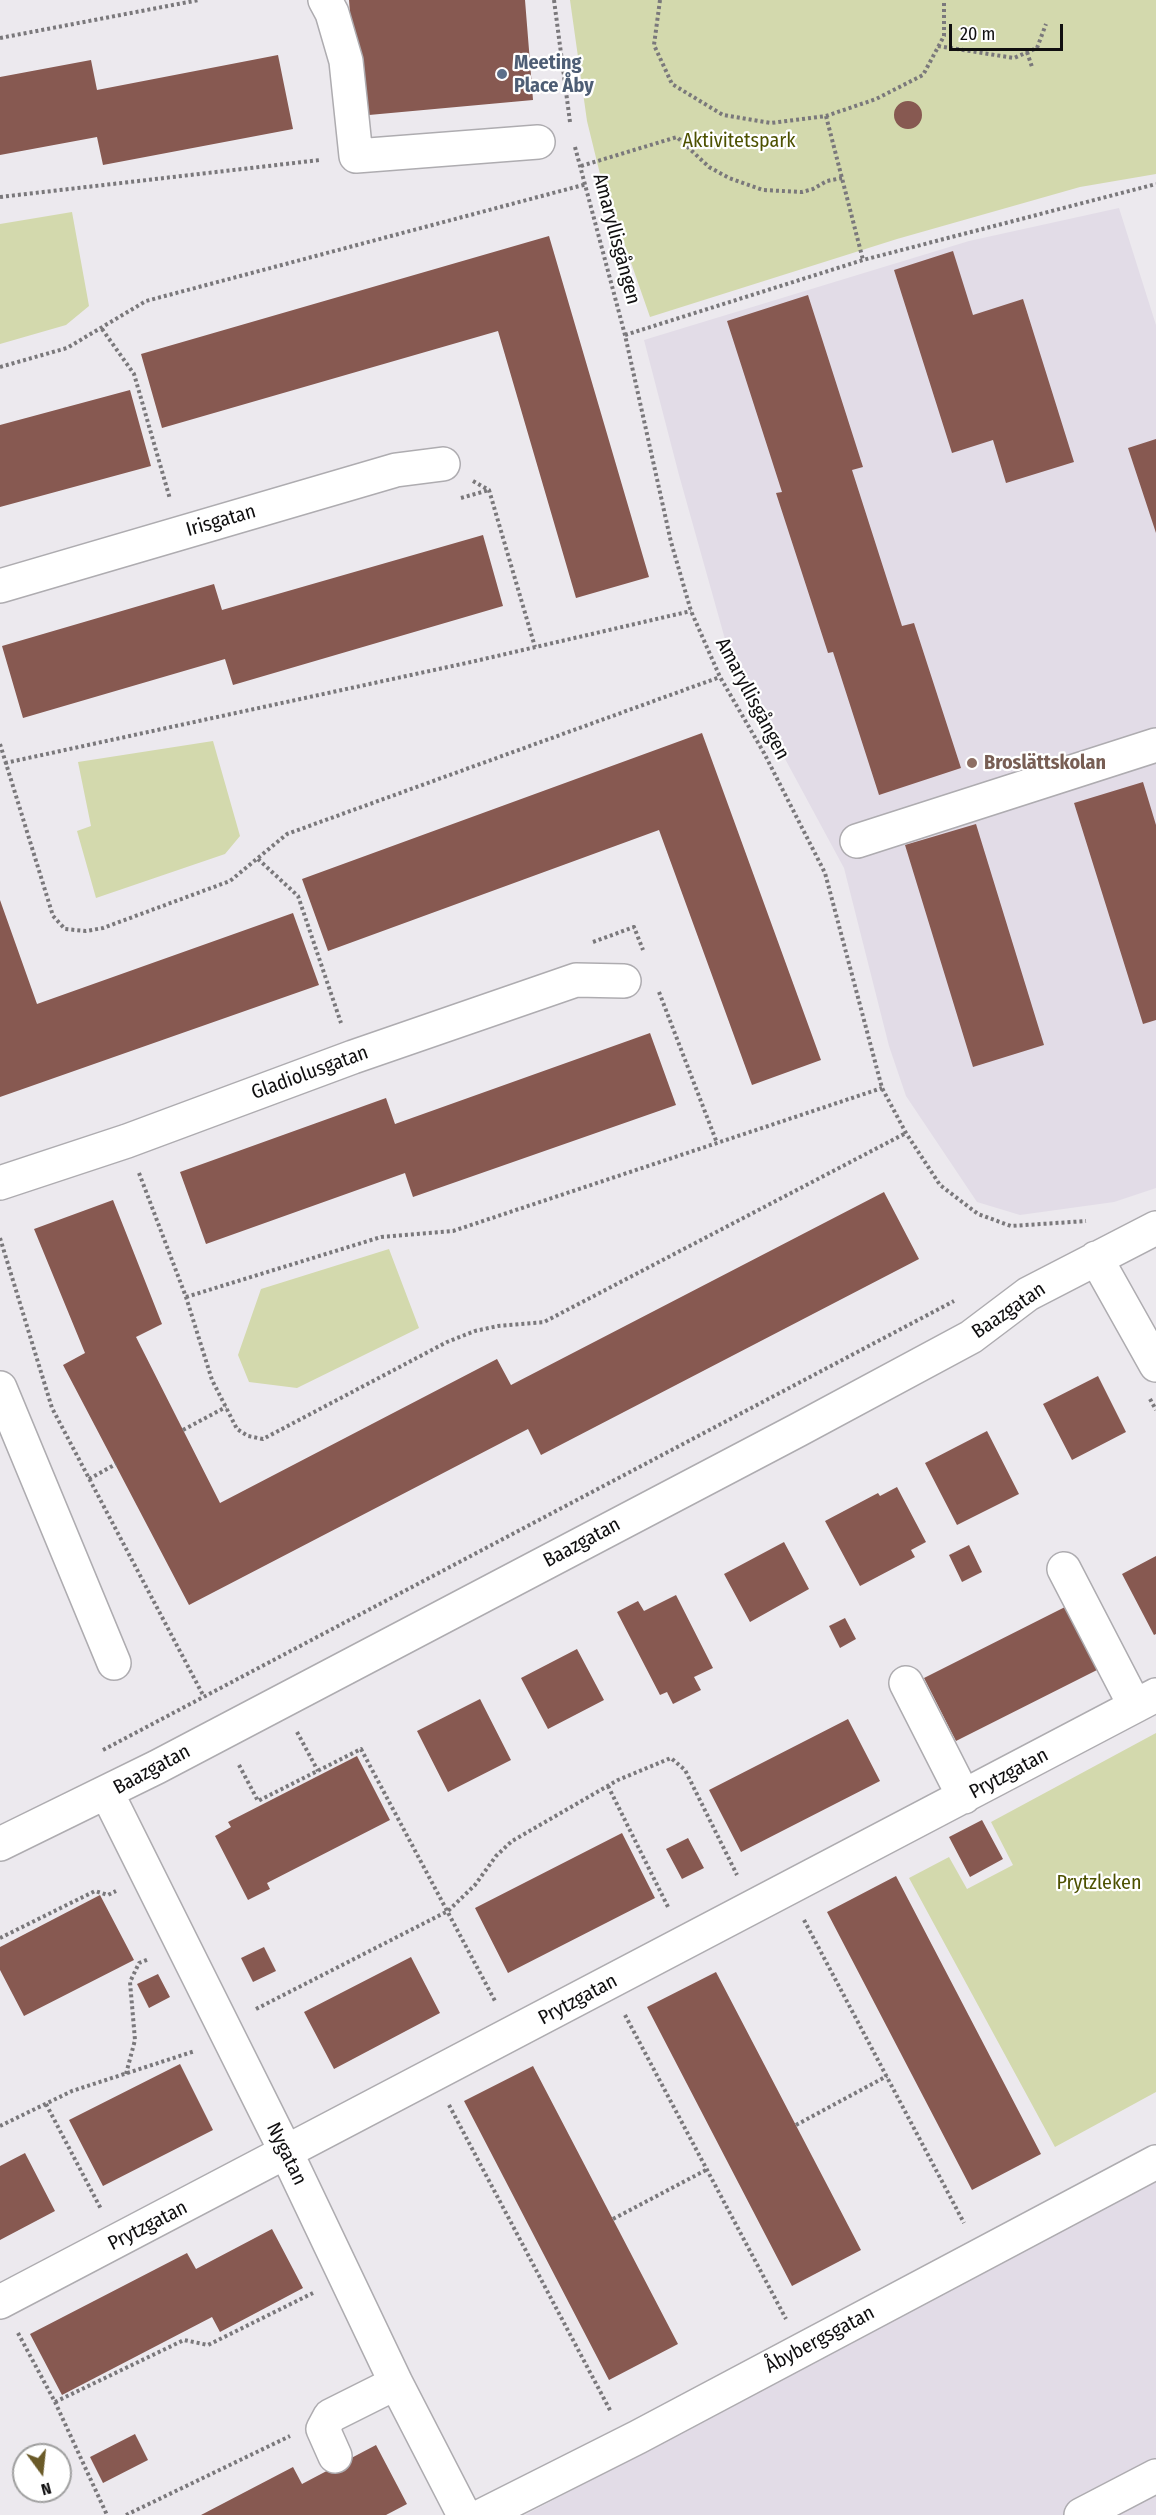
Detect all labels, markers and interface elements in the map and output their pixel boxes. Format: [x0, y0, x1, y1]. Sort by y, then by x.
scale bar [952, 12, 1066, 50]
text: 20 m [960, 23, 995, 45]
place label: Meeting Place Åby [514, 51, 594, 98]
marker: Meeting Place Åby [495, 67, 509, 81]
park label: Aktivitetspark [682, 129, 796, 153]
street label: Amaryllisgången [587, 171, 645, 307]
street label: Irisgatan [183, 500, 259, 542]
street label: Amaryllisgången [710, 634, 794, 764]
place label: Broslättskolan [984, 751, 1106, 775]
marker: Broslättskolan [965, 756, 979, 770]
street label: Gladiolusgatan [248, 1041, 372, 1105]
street label: Baazgatan [968, 1278, 1050, 1344]
street label: Baazgatan [539, 1513, 625, 1573]
street label: Baazgatan [109, 1740, 195, 1800]
street label: Prytzgatan [965, 1743, 1053, 1805]
park label: Prytzleken [1056, 1871, 1142, 1895]
street label: Prytzgatan [534, 1969, 622, 2031]
street label: Nygatan [261, 2119, 311, 2189]
street label: Prytzgatan [104, 2196, 192, 2256]
street label: Åbybergsgatan [761, 2301, 879, 2379]
north arrow [12, 2443, 72, 2503]
text: N [39, 2479, 53, 2499]

